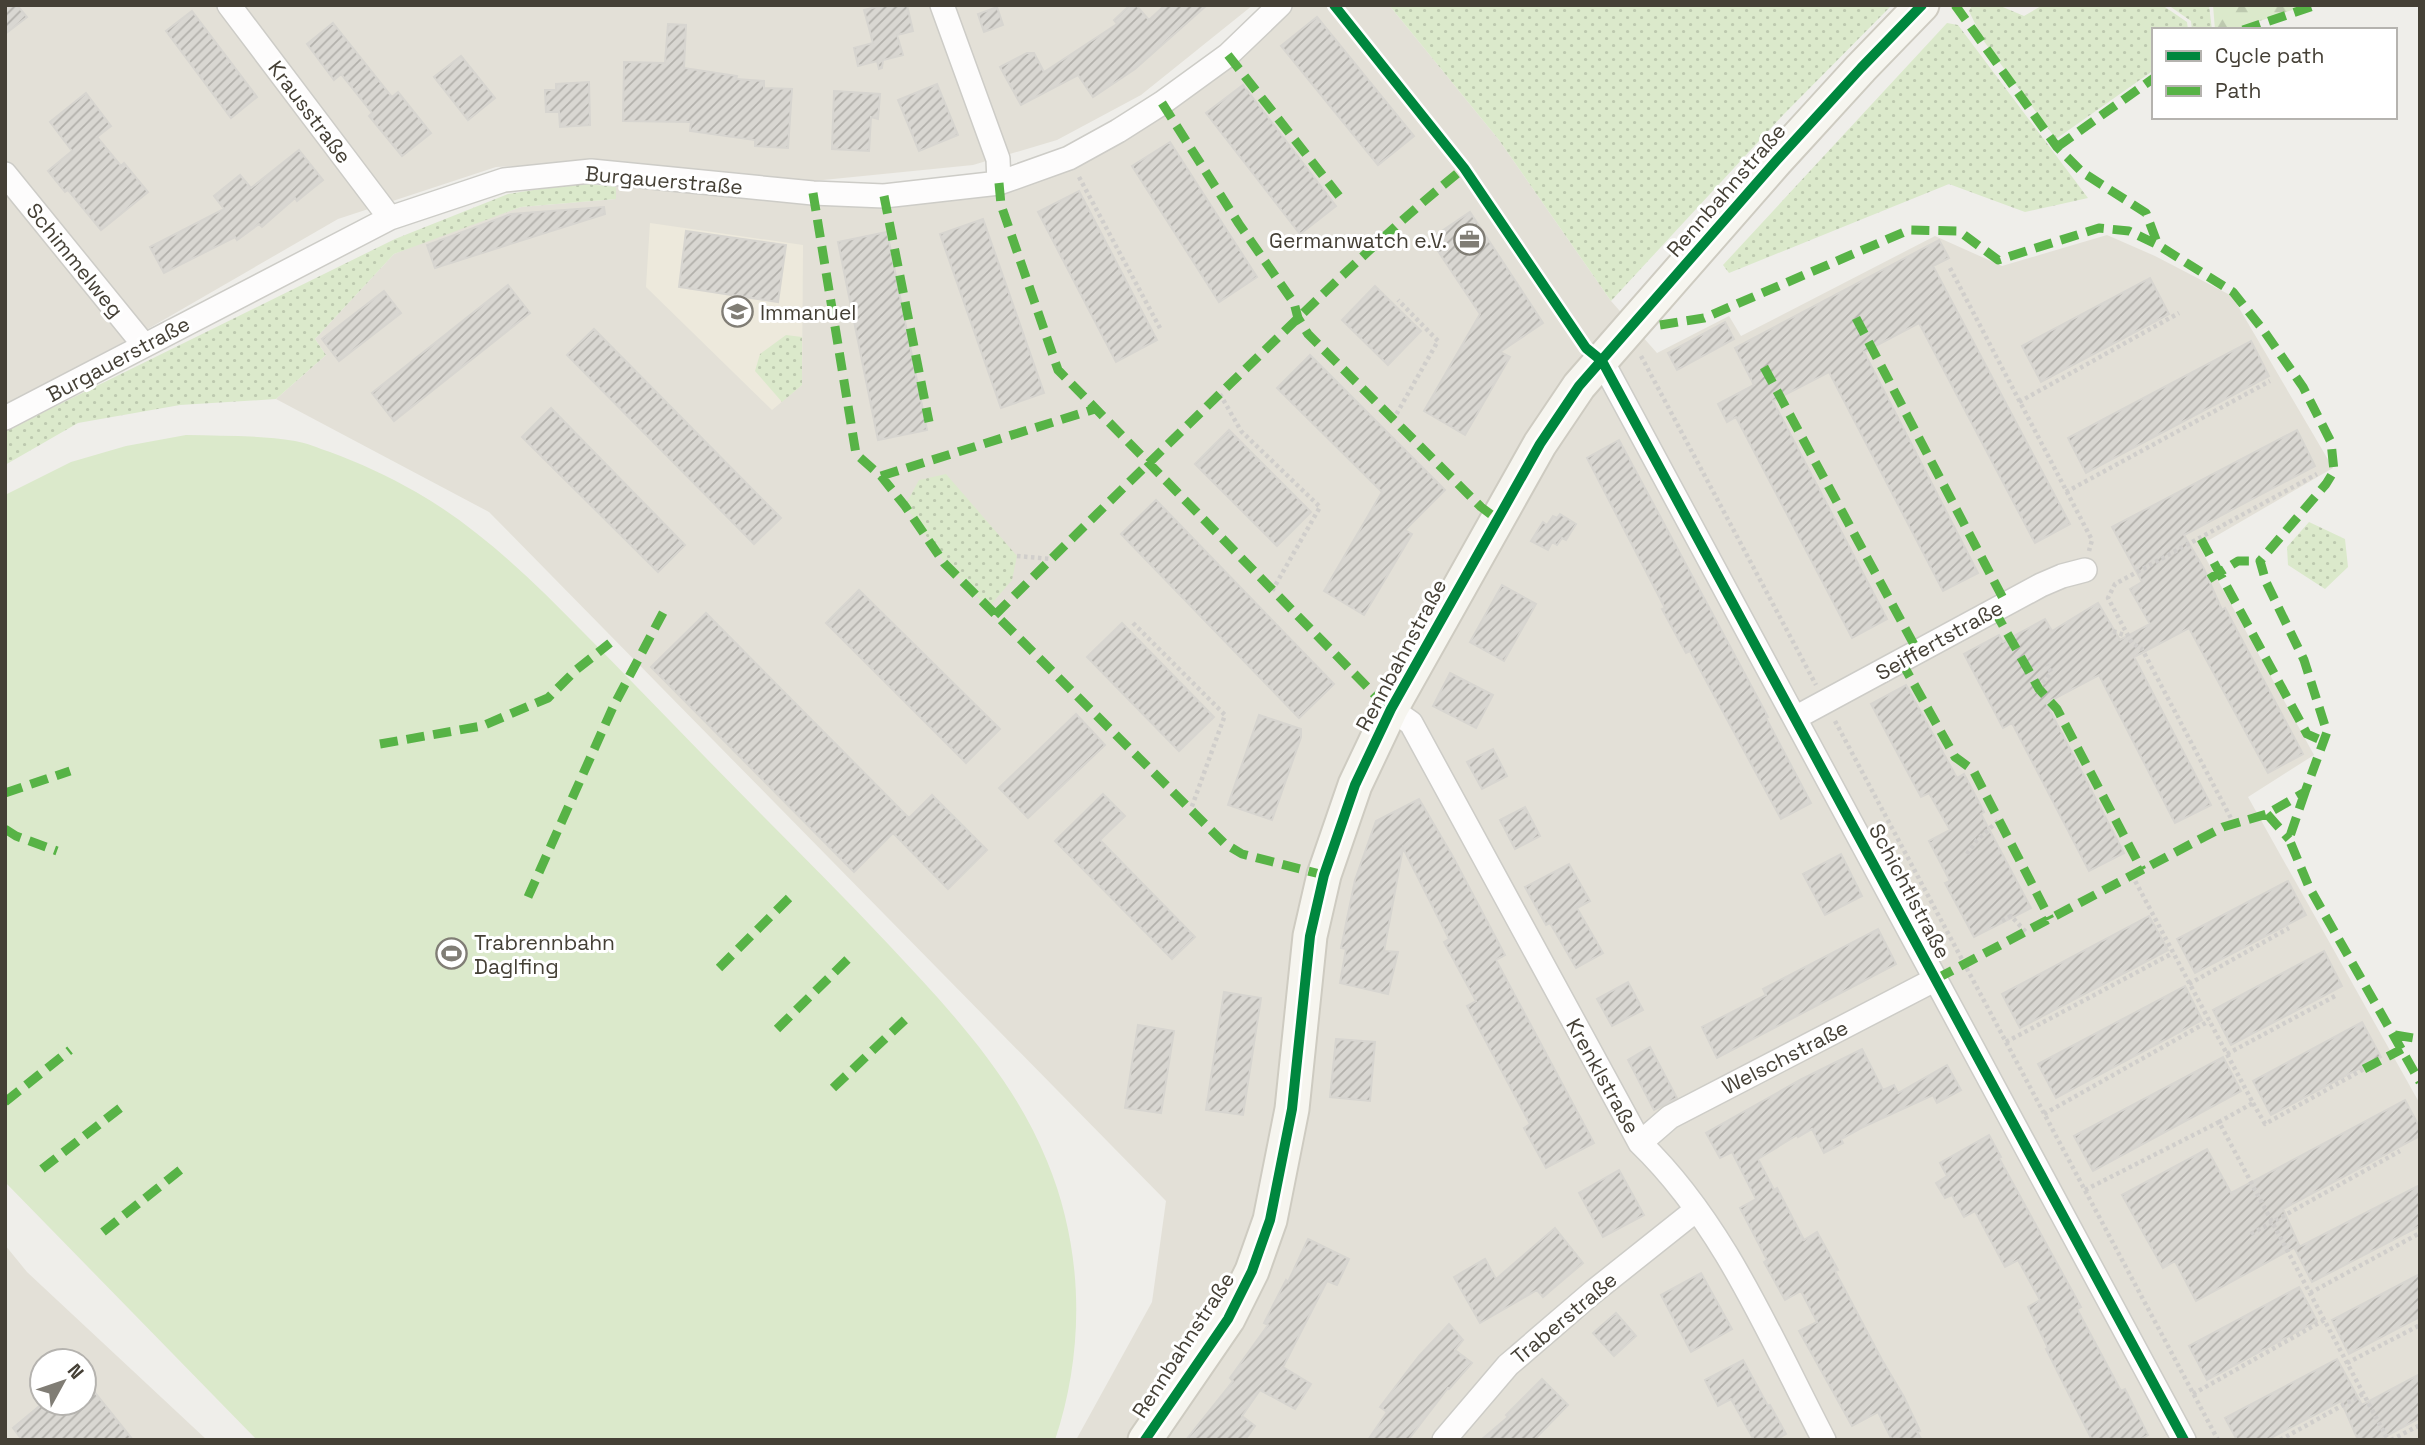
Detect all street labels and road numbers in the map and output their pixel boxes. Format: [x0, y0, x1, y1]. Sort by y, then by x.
street label: Krausstraße [263, 55, 357, 169]
street label: Rennbahnstraße [1661, 118, 1791, 262]
street label: Burgauerstraße [584, 160, 744, 200]
street label: Schimmelweg [21, 197, 129, 323]
street label: Burgauerstraße [42, 310, 194, 408]
street label: Rennbahnstraße [1350, 574, 1452, 736]
street label: Seiffertstraße [1870, 594, 2008, 686]
street label: Schichtlstraße [1863, 819, 1957, 963]
street label: Krenklstraße [1560, 1014, 1646, 1138]
street label: Welschstraße [1717, 1014, 1853, 1100]
street label: Traberstraße [1506, 1266, 1622, 1370]
street label: Rennbahnstraße [1126, 1267, 1240, 1423]

